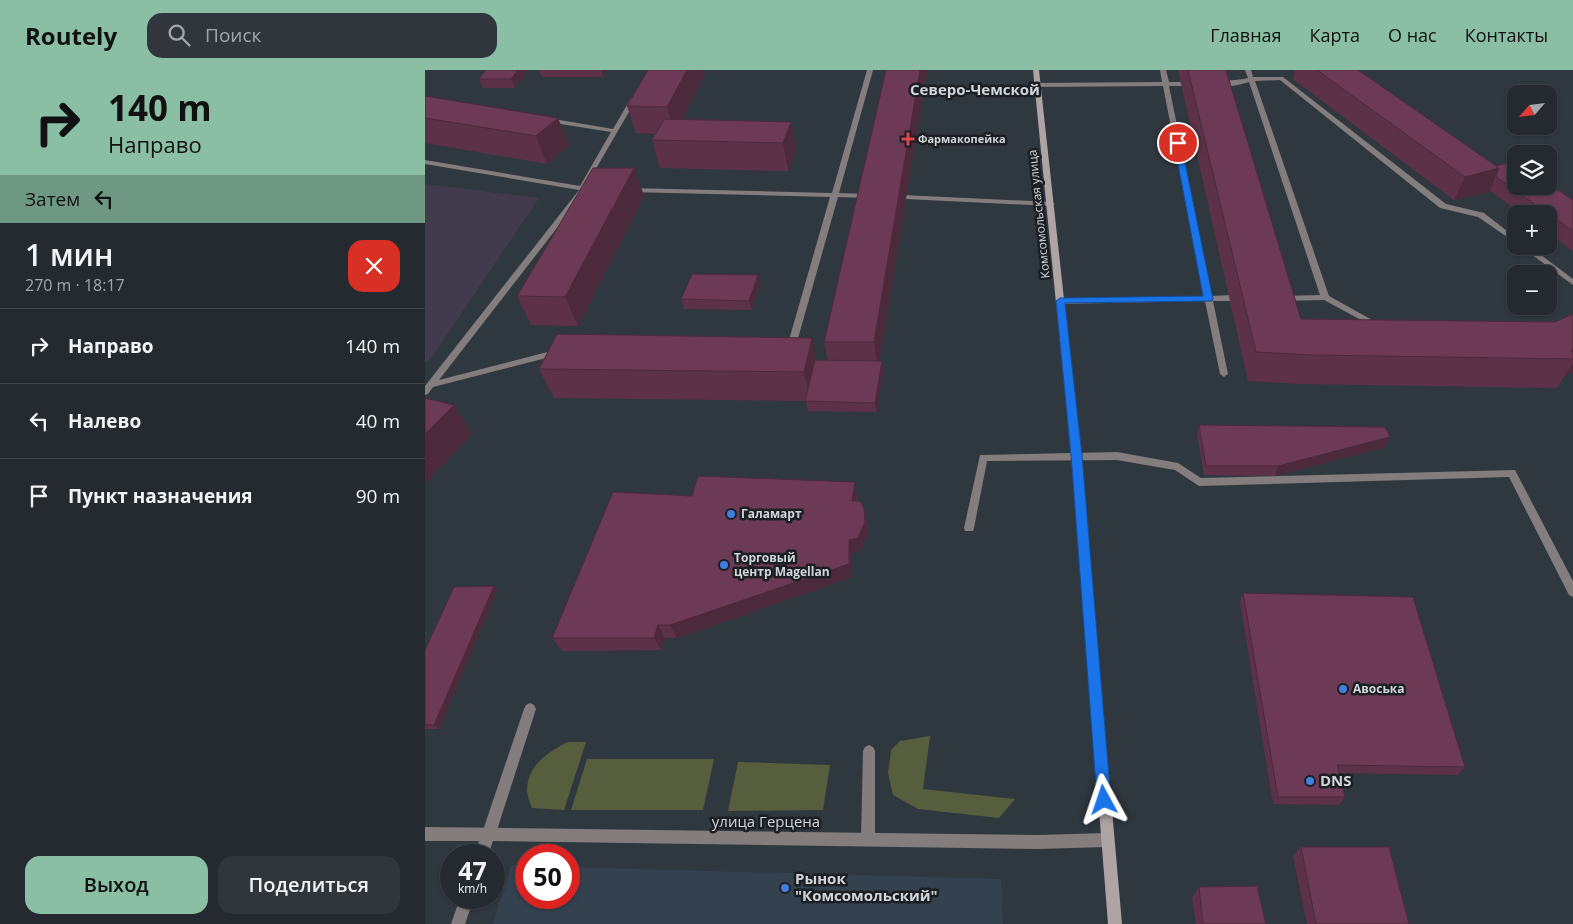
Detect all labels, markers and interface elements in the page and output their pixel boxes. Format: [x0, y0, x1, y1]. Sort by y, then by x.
search box [147, 13, 497, 58]
text: Routely [25, 19, 117, 52]
icon: search [165, 21, 193, 49]
text: Поиск [205, 22, 261, 48]
text: Главная [1210, 23, 1282, 47]
text: Карта [1310, 23, 1360, 47]
text: О нас [1388, 23, 1437, 47]
text: Контакты [1465, 23, 1548, 47]
district label: Северо-Чемской [910, 79, 1040, 99]
text: 140 m [108, 84, 212, 131]
north arrow [1507, 85, 1557, 135]
map controls [1507, 85, 1557, 315]
icon: right [25, 90, 90, 155]
pin [1157, 122, 1199, 164]
text: Направо [108, 129, 202, 159]
icon: arrive [1164, 129, 1192, 157]
place label: Фармакопейка [918, 131, 1006, 146]
marker: Фармакопейка [902, 133, 914, 145]
button: layers [1507, 145, 1557, 195]
street label: Комсомольская улица [1023, 149, 1054, 279]
icon: left [90, 185, 118, 213]
text: Затем [25, 186, 80, 212]
button: + [1507, 205, 1557, 255]
text: 1 мин [25, 234, 113, 275]
button: close [348, 240, 400, 292]
button: − [1507, 265, 1557, 315]
text: 270 m · 18:17 [25, 274, 125, 296]
icon: right [25, 332, 53, 360]
text: Направо [68, 333, 154, 359]
text: 140 m [345, 333, 400, 359]
icon: left [25, 407, 53, 435]
text: Налево [68, 408, 141, 434]
text: 40 m [356, 408, 400, 434]
icon: arrive [25, 482, 53, 510]
text: Пункт назначения [68, 483, 253, 509]
text: 90 m [356, 483, 400, 509]
place label: Галамарт [741, 505, 802, 522]
marker: Галамарт [725, 508, 737, 520]
place label: Торговый центр Magellan [734, 549, 830, 580]
marker: Торговый центр Magellan [718, 559, 730, 571]
place label: Авоська [1353, 680, 1404, 697]
marker: Авоська [1337, 683, 1349, 695]
place label: DNS [1320, 770, 1352, 790]
position arrow [1077, 773, 1129, 825]
marker: DNS [1304, 775, 1316, 787]
street label: улица Герцена [712, 811, 820, 831]
speed limit sign: 50 [515, 844, 580, 909]
text: 47 [458, 853, 487, 887]
button: Выход [25, 856, 208, 914]
button: Поделиться [218, 856, 400, 914]
place label: Рынок "Комсомольский" [795, 868, 938, 905]
text: km/h [458, 880, 487, 897]
marker: Рынок "Комсомольский" [779, 882, 791, 894]

